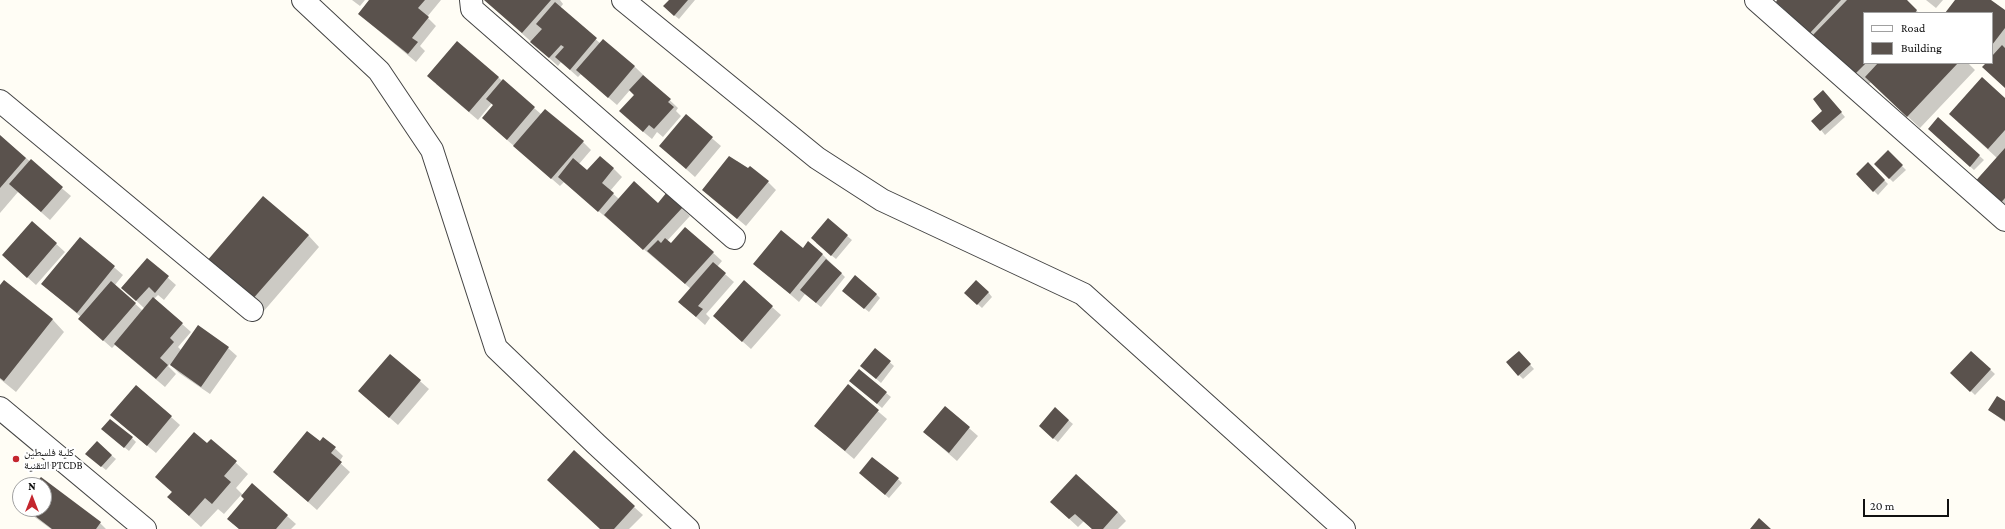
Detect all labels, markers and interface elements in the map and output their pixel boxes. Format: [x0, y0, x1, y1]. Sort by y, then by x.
legend [1863, 12, 1993, 64]
text: Road [1901, 21, 1925, 35]
text: Building [1901, 41, 1942, 55]
place label: كلية فلسطين التقنية PTCDB [24, 446, 83, 472]
marker: كلية فلسطين التقنية PTCDB [11, 454, 21, 464]
north arrow [12, 477, 52, 517]
text: N [28, 480, 36, 492]
scale bar [1865, 491, 1951, 517]
text: 20 m [1870, 499, 1894, 513]

